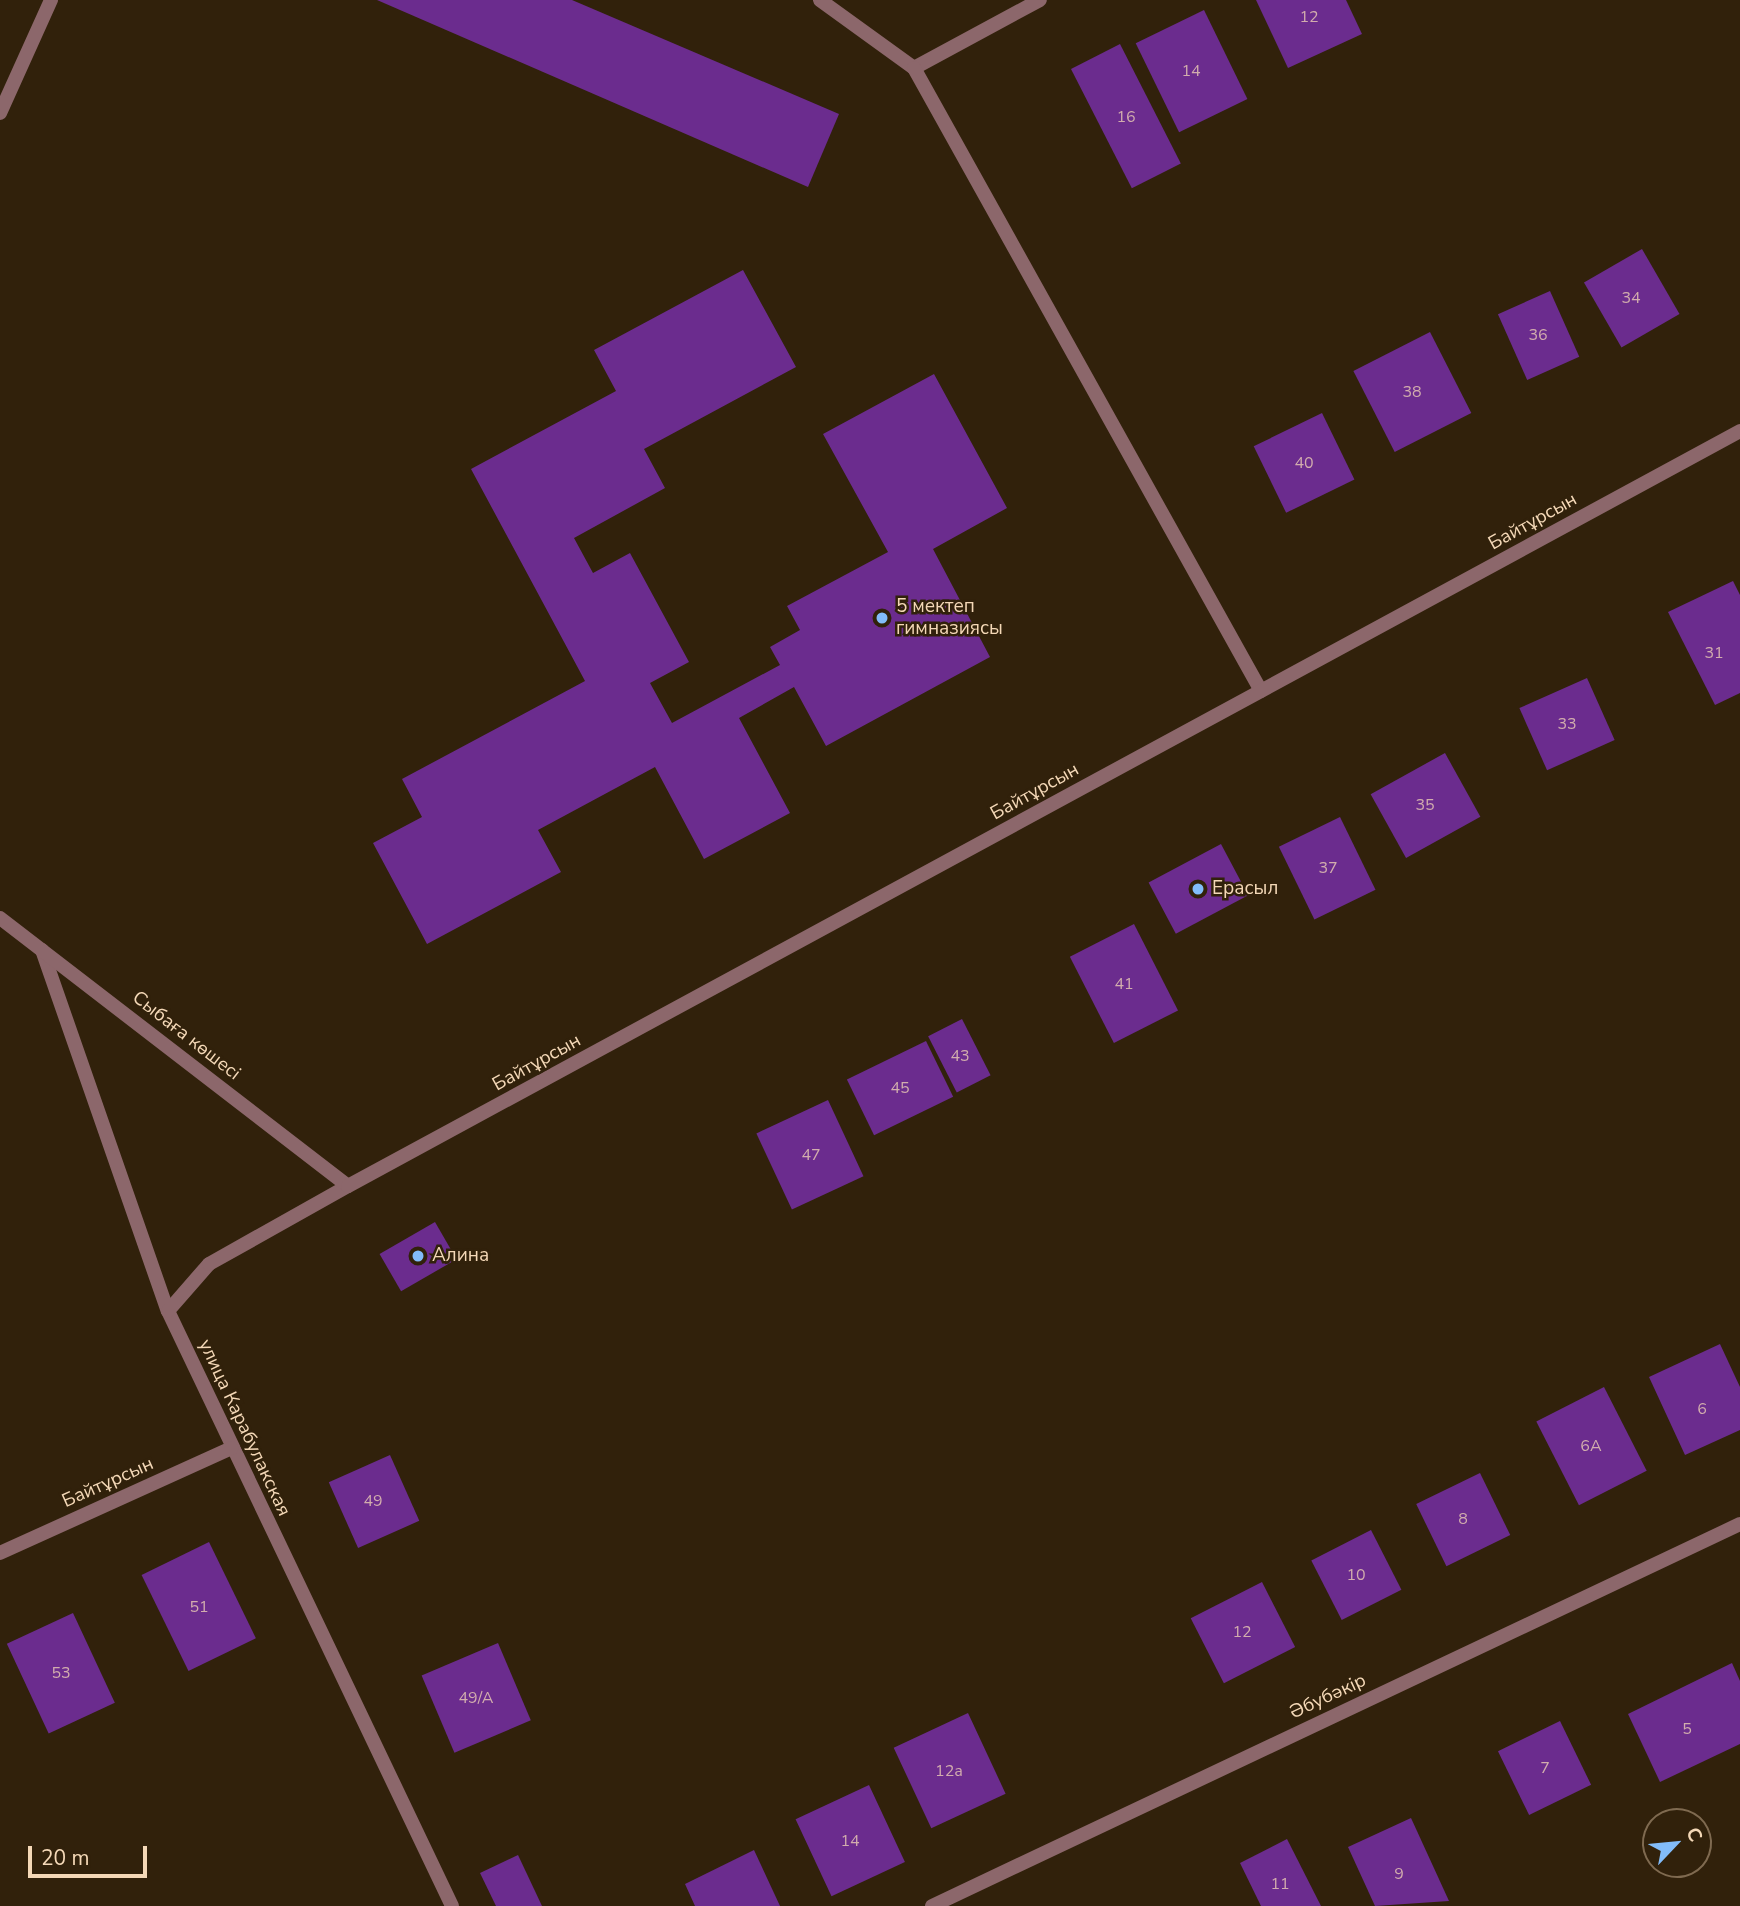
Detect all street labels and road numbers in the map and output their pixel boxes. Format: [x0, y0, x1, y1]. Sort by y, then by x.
street label: Байтұрсын [1485, 488, 1581, 556]
street label: Байтұрсын [987, 758, 1083, 826]
street label: Сыбаға көшесі [127, 987, 245, 1085]
street label: Байтұрсын [489, 1029, 585, 1097]
street label: улица Карабулакская [193, 1336, 295, 1520]
street label: Байтұрсын [59, 1453, 157, 1513]
street label: Әбубәкір [1286, 1669, 1370, 1725]

